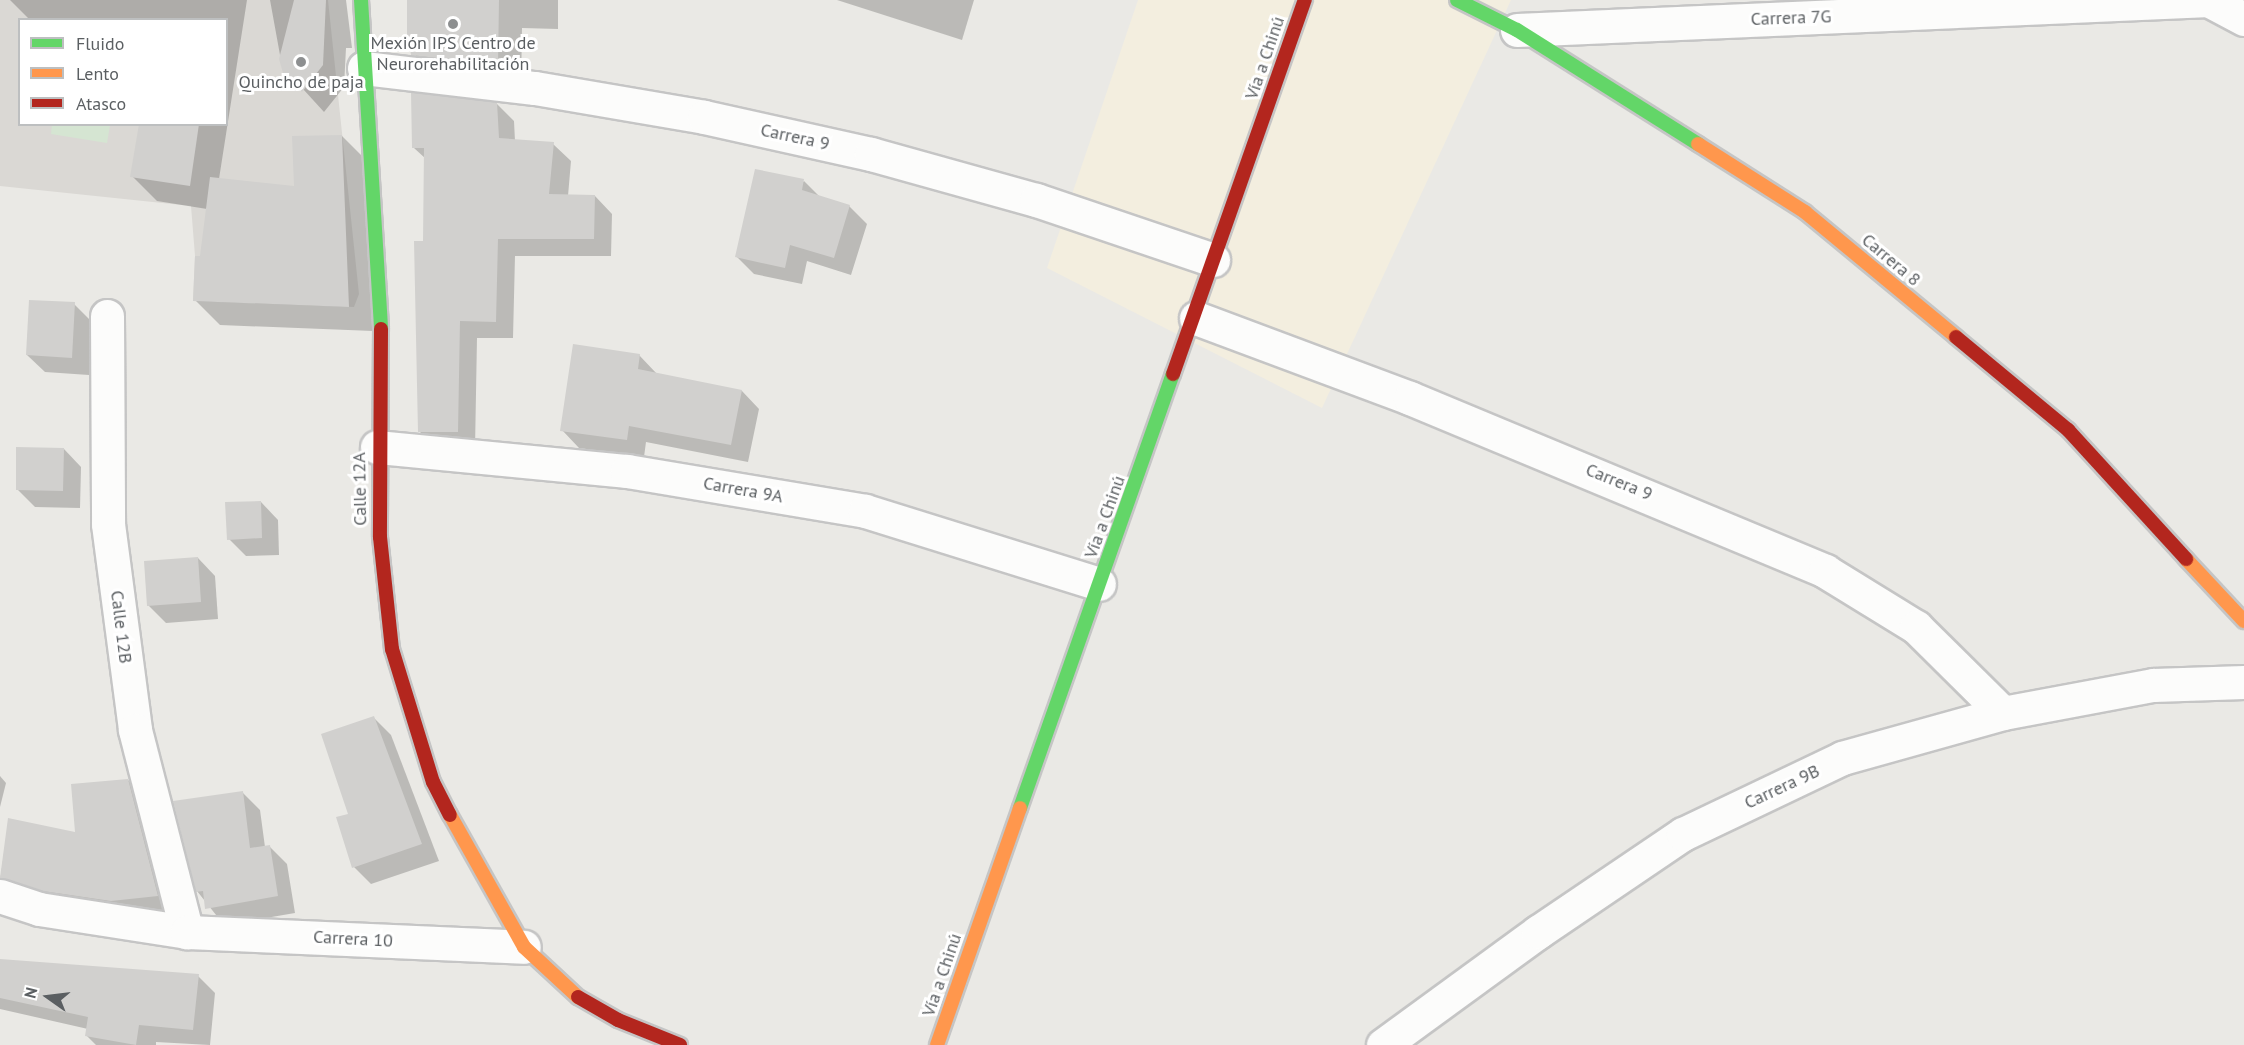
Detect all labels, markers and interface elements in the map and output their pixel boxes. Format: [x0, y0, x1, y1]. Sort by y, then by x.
street label: Carrera 7G [1750, 6, 1832, 30]
street label: Vía a Chinú [1241, 14, 1289, 102]
marker: Mexión IPS Centro de Neurorehabilitación [446, 17, 460, 31]
legend [18, 18, 228, 126]
text: Fluido [76, 32, 124, 55]
place label: Mexión IPS Centro de Neurorehabilitación [370, 33, 536, 76]
marker: Quincho de paja [294, 55, 308, 69]
text: Lento [76, 62, 119, 85]
place label: Quincho de paja [238, 71, 364, 93]
text: Atasco [76, 92, 126, 115]
street label: Carrera 9 [759, 119, 831, 155]
street label: Carrera 8 [1857, 229, 1925, 291]
street label: Calle 12A [349, 452, 371, 526]
street label: Carrera 9 [1583, 459, 1655, 505]
street label: Carrera 9A [701, 472, 785, 508]
street label: Vía a Chinú [1080, 473, 1130, 561]
street label: Calle 12B [106, 589, 136, 665]
street label: Carrera 9B [1741, 760, 1823, 814]
street label: Carrera 10 [313, 926, 393, 952]
street label: Vía a Chinú [918, 931, 966, 1019]
north arrow [18, 967, 78, 1027]
text: N [20, 985, 42, 1000]

